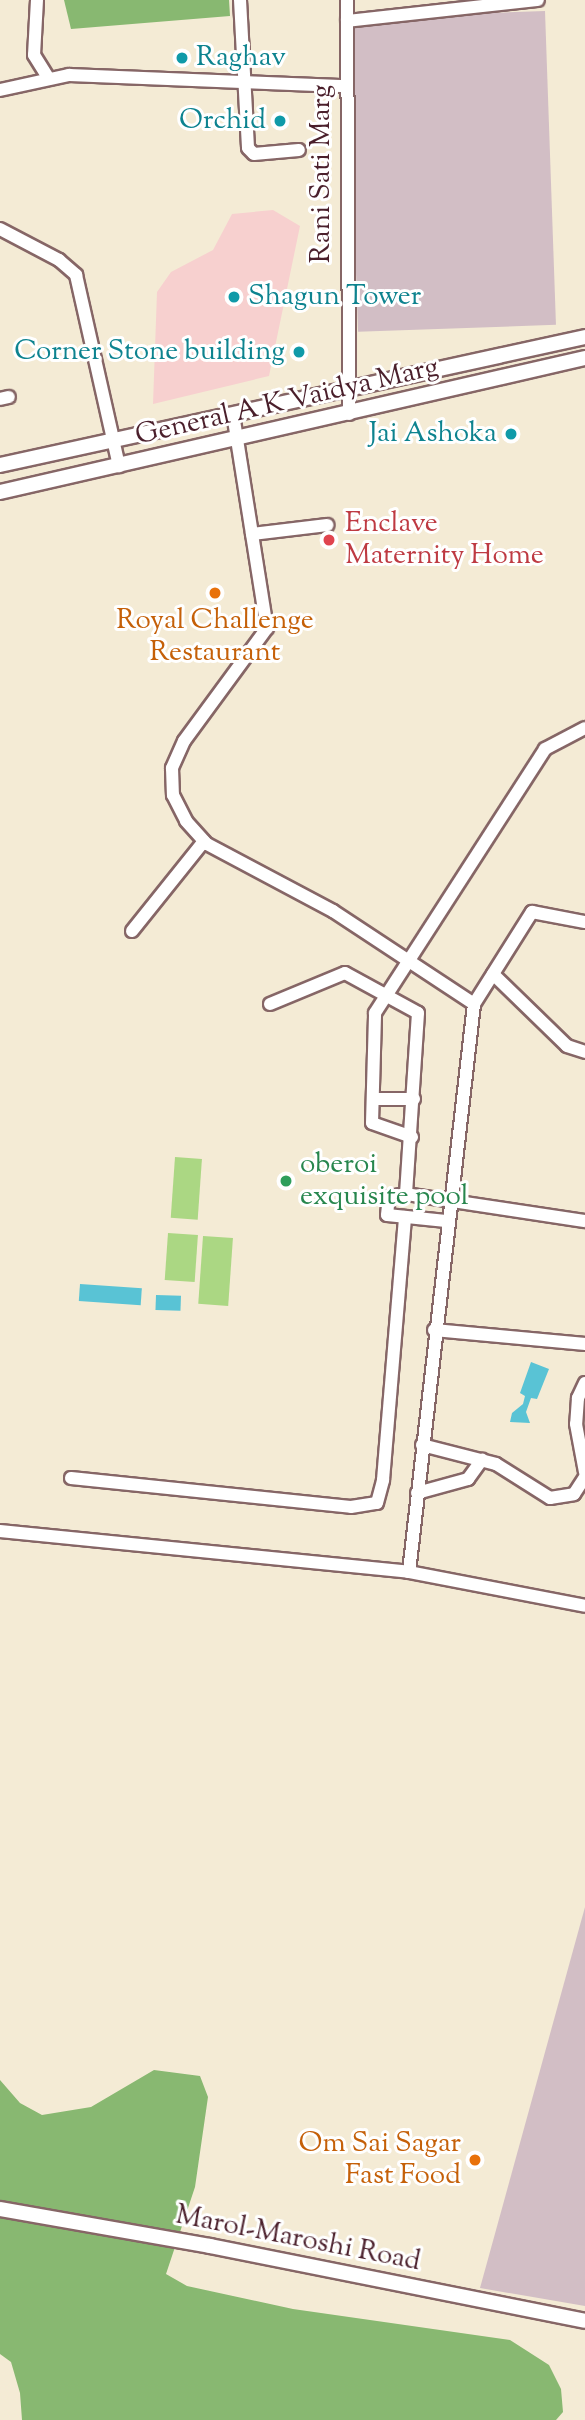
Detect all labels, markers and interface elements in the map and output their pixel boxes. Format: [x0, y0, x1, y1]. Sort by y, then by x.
place label: Raghav [196, 41, 286, 75]
marker: Raghav [174, 50, 190, 66]
street label: Rani Sati Marg [305, 85, 339, 263]
place label: Orchid [179, 104, 266, 138]
marker: Orchid [272, 113, 288, 129]
place label: Shagun Tower [248, 280, 421, 314]
marker: Shagun Tower [226, 289, 242, 305]
place label: Corner Stone building [14, 335, 285, 369]
marker: Corner Stone building [291, 344, 307, 360]
street label: General A K Vaidya Marg [132, 351, 442, 453]
place label: Jai Ashoka [369, 417, 497, 451]
marker: Jai Ashoka [503, 426, 519, 442]
place label: Enclave Maternity Home [345, 507, 544, 573]
marker: Enclave Maternity Home [319, 530, 339, 550]
marker: Royal Challenge Restaurant [207, 585, 223, 601]
place label: Royal Challenge Restaurant [116, 604, 314, 670]
place label: oberoi exquisite pool [300, 1148, 469, 1214]
marker: oberoi exquisite pool [278, 1173, 294, 1189]
place label: Om Sai Sagar Fast Food [299, 2127, 461, 2193]
marker: Om Sai Sagar Fast Food [467, 2152, 483, 2168]
street label: Marol-Maroshi Road [173, 2199, 423, 2279]

